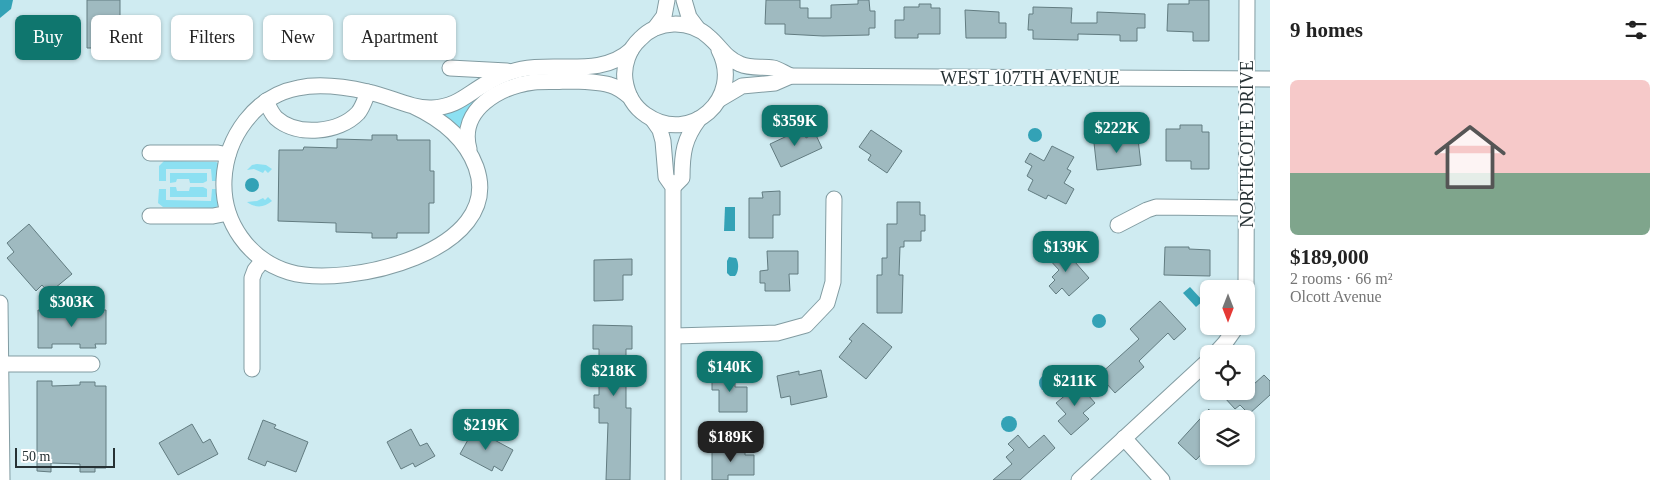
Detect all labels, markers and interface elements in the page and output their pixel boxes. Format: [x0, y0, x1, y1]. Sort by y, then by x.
chip: Buy [15, 15, 81, 60]
chip: Rent [91, 15, 161, 60]
chip: Filters [171, 15, 253, 60]
chip: New [263, 15, 333, 60]
chip: Apartment [343, 15, 456, 60]
icon: filters [1622, 16, 1650, 44]
text: 9 homes [1290, 18, 1363, 42]
street label: NORTHCOTE DRIVE [1237, 60, 1257, 228]
street label: WEST 107TH AVENUE [940, 68, 1120, 88]
pin: $359K [760, 104, 830, 147]
text: $359K [773, 112, 817, 129]
pin: $222K [1082, 112, 1152, 154]
icon: home [1425, 112, 1515, 202]
text: $222K [1095, 119, 1139, 136]
pin: $139K [1031, 230, 1101, 273]
text: $139K [1044, 238, 1088, 255]
text: $189,000 [1290, 245, 1369, 269]
text: 2 rooms · 66 m² [1290, 270, 1393, 287]
north arrow [1200, 280, 1255, 335]
map controls [1200, 280, 1255, 465]
pin: $303K [37, 286, 107, 328]
text: Olcott Avenue [1290, 288, 1382, 305]
text: $303K [50, 293, 94, 310]
button: locate [1200, 345, 1255, 400]
pin: $140K [695, 350, 765, 393]
pin: $218K [579, 354, 649, 397]
text: $140K [708, 358, 752, 375]
text: $218K [592, 362, 636, 379]
pin: $211K [1040, 364, 1110, 407]
text: $211K [1053, 372, 1097, 389]
pin: $219K [451, 408, 521, 451]
button: layers [1200, 410, 1255, 465]
text: $219K [464, 416, 508, 433]
pin: $189K [696, 420, 766, 463]
text: $189K [709, 428, 753, 445]
scale bar [15, 445, 115, 468]
text: 50 m [22, 449, 50, 464]

